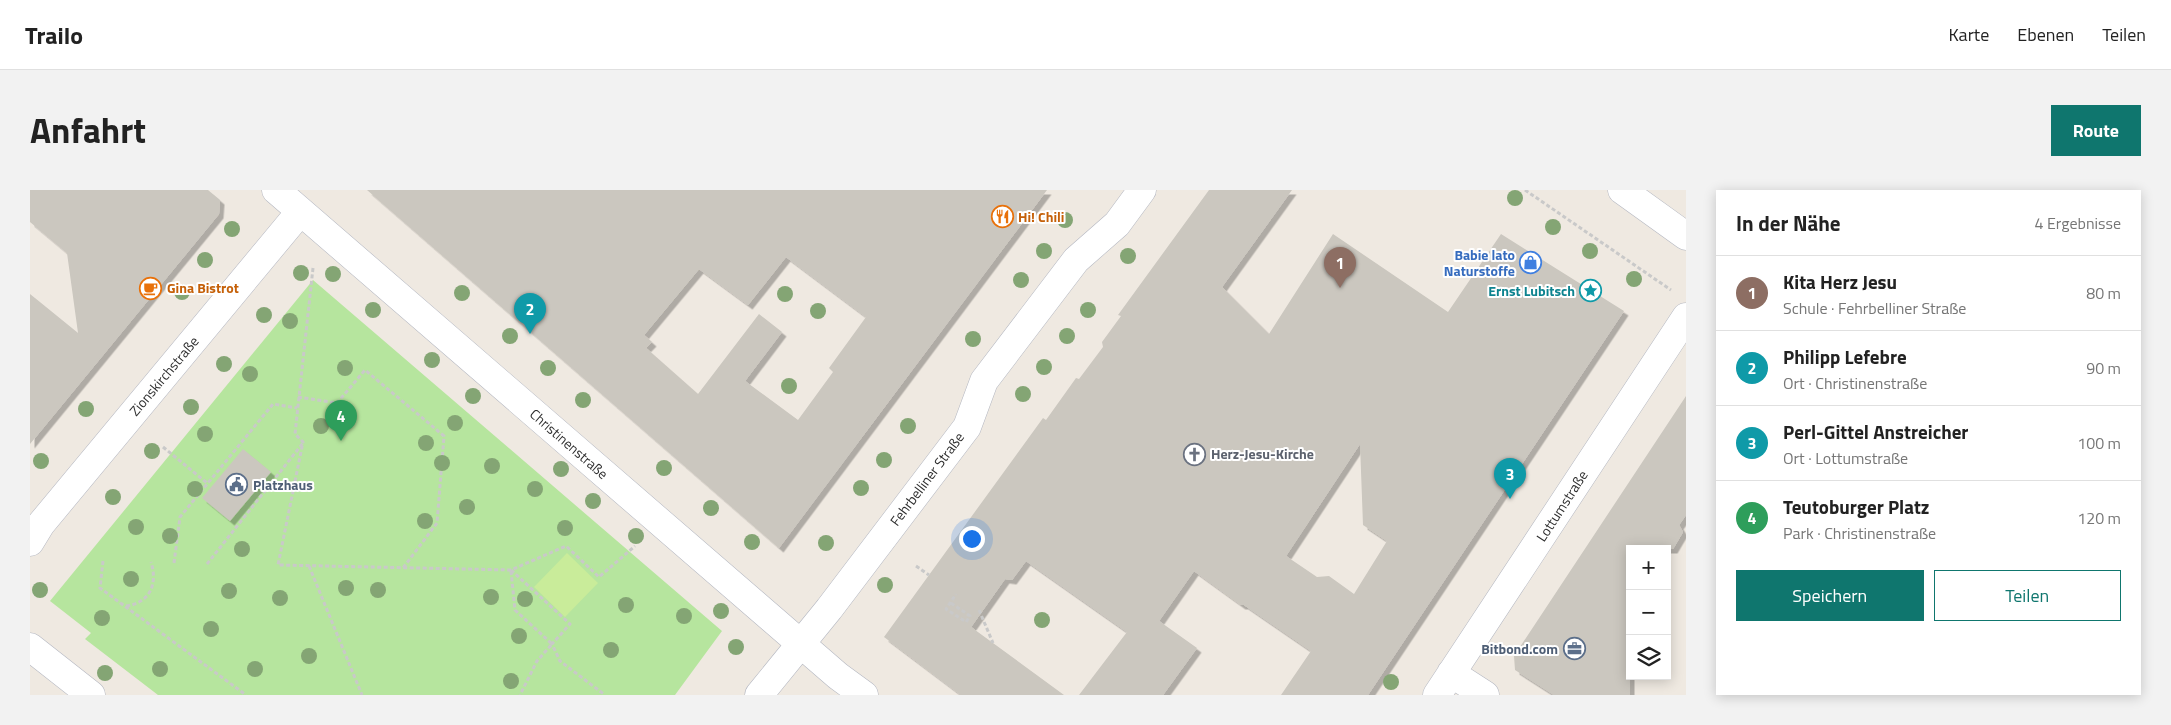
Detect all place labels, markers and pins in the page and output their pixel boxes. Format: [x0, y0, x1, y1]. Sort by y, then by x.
restaurant icon: Hi! Chili [990, 205, 1014, 229]
place label: Hi! Chili [1018, 206, 1064, 227]
place label: Babie lato Naturstoffe [1444, 244, 1515, 281]
pin: 1 [1324, 247, 1356, 288]
shop icon: Babie lato Naturstoffe [1519, 251, 1543, 275]
cafe icon: Gina Bistrot [139, 276, 163, 300]
place label: Gina Bistrot [167, 277, 239, 298]
place icon: Ernst Lubitsch [1579, 279, 1603, 303]
place label: Ernst Lubitsch [1488, 280, 1575, 301]
pin: 2 [514, 293, 546, 334]
pin: 4 [325, 400, 357, 441]
church icon: Herz-Jesu-Kirche [1183, 442, 1207, 466]
place label: Herz-Jesu-Kirche [1211, 443, 1314, 464]
pin: 3 [1494, 458, 1526, 499]
public building icon: Platzhaus [225, 473, 249, 497]
place label: Platzhaus [253, 474, 313, 495]
office icon: Bitbond.com [1562, 637, 1586, 661]
place label: Bitbond.com [1481, 638, 1558, 659]

